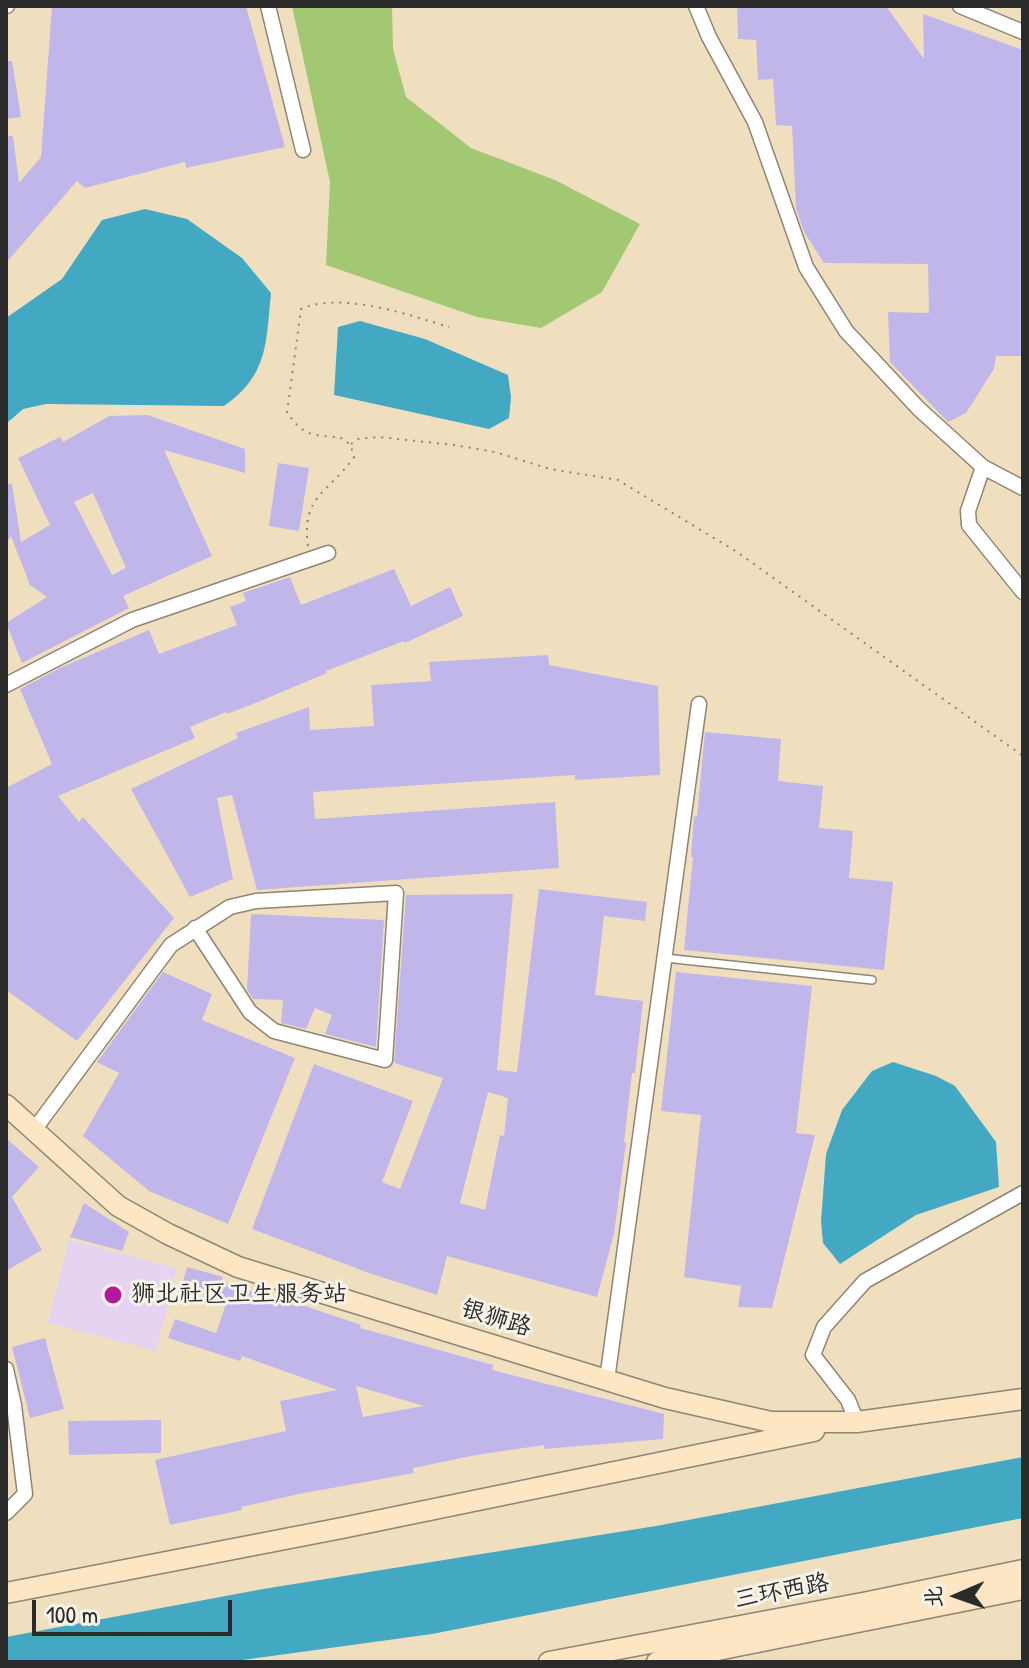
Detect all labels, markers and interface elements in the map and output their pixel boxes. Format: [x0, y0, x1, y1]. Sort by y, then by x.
place label: 狮北社区卫生服务站 [131, 1281, 347, 1309]
marker: 狮北社区卫生服务站 [102, 1284, 124, 1306]
street label: 银狮路 [457, 1295, 535, 1343]
north arrow [917, 1556, 997, 1636]
street label: 三环西路 [732, 1569, 832, 1615]
scale bar [36, 1584, 236, 1634]
text: 北 [918, 1585, 948, 1608]
text: 100 m [46, 1598, 98, 1630]

